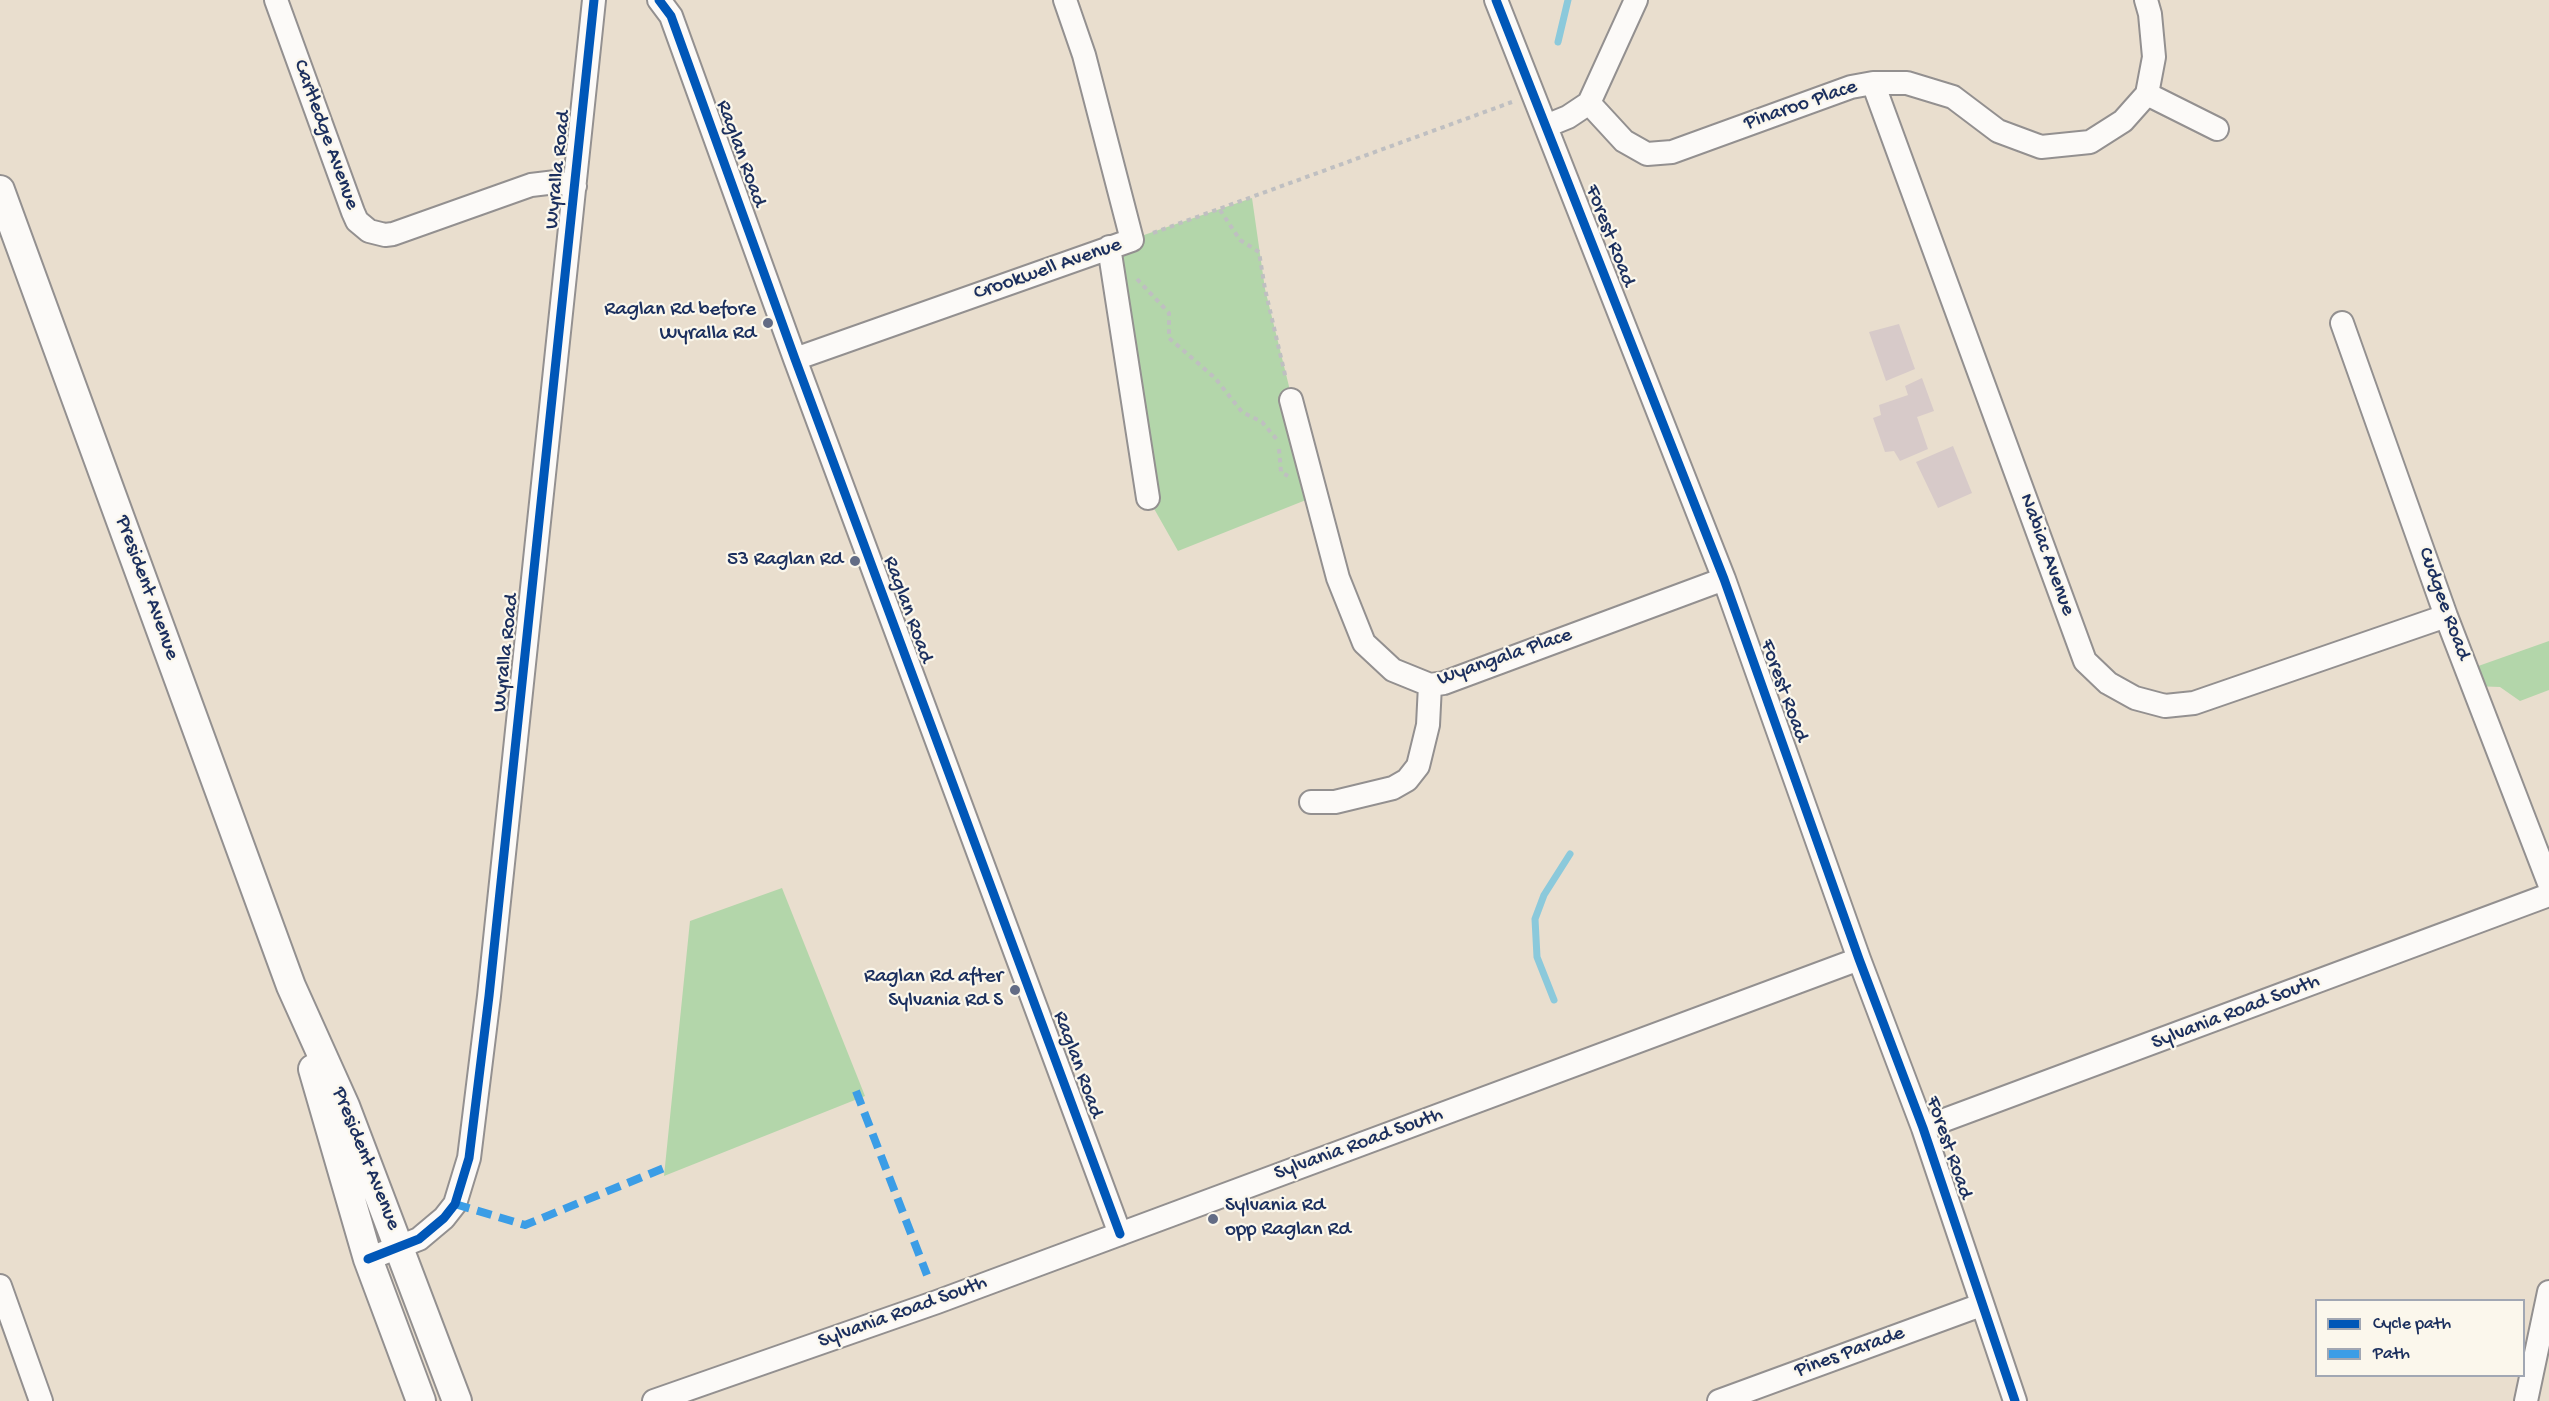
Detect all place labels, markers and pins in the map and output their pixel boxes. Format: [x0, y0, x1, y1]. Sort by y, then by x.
place label: Raglan Rd before Wyralla Rd [604, 298, 756, 348]
marker: Raglan Rd before Wyralla Rd [761, 316, 775, 330]
place label: 53 Raglan Rd [727, 548, 843, 574]
marker: 53 Raglan Rd [848, 554, 862, 568]
place label: Raglan Rd after Sylvania Rd S [864, 965, 1003, 1015]
marker: Raglan Rd after Sylvania Rd S [1008, 983, 1022, 997]
place label: Sylvania Rd opp Raglan Rd [1225, 1194, 1351, 1244]
marker: Sylvania Rd opp Raglan Rd [1206, 1212, 1220, 1226]

